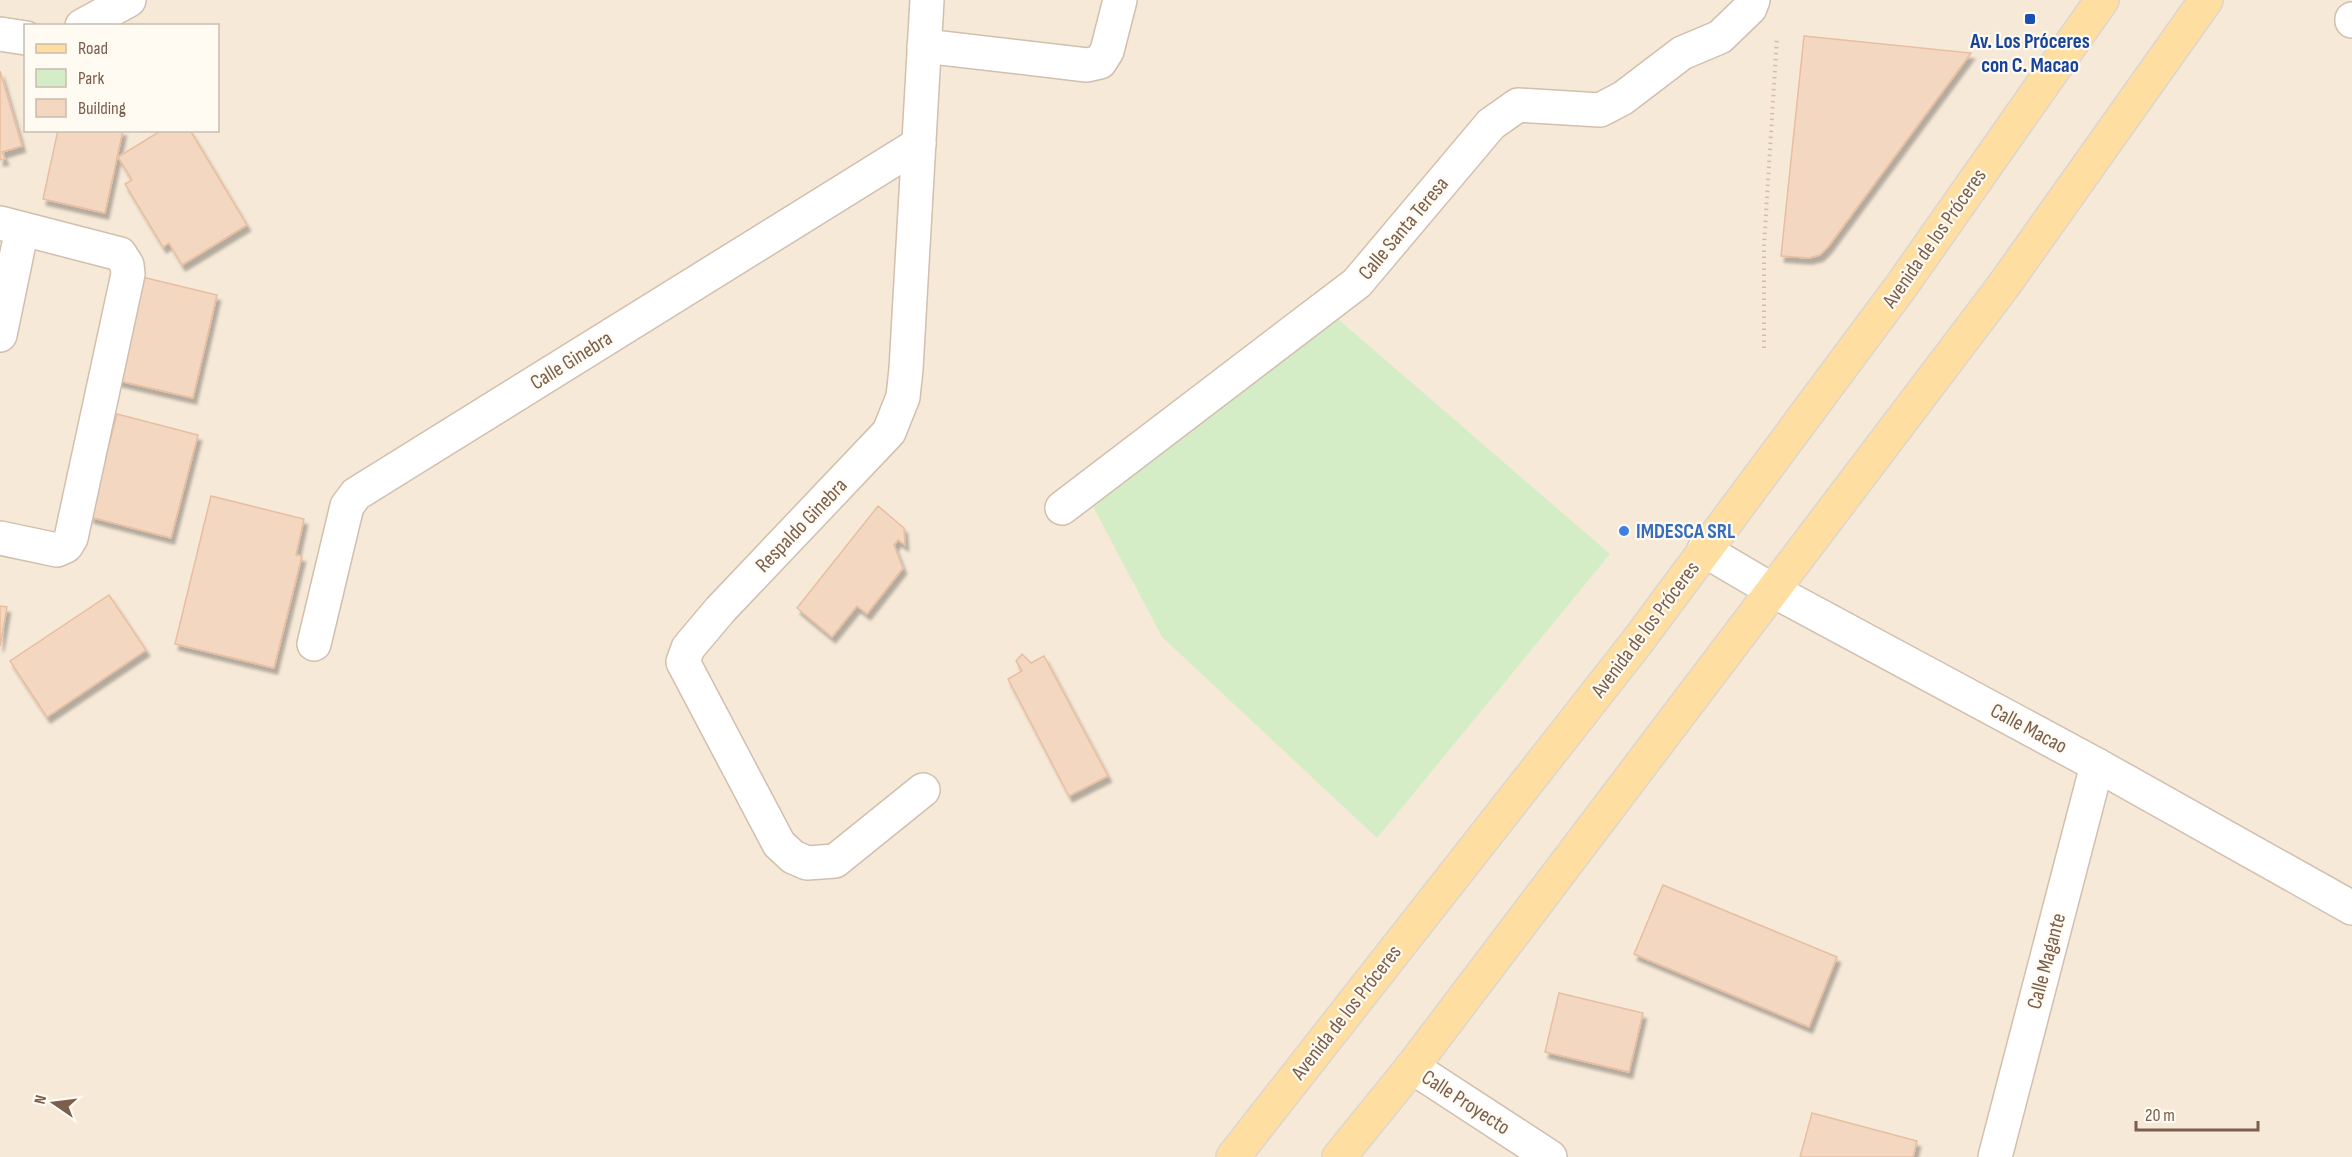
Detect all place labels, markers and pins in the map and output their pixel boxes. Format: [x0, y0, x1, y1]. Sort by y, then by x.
marker: Av. Los Próceres con C. Macao [2023, 12, 2037, 26]
place label: Av. Los Próceres con C. Macao [1969, 29, 2090, 78]
place label: IMDESCA SRL [1636, 519, 1735, 544]
marker: IMDESCA SRL [1617, 524, 1631, 538]

